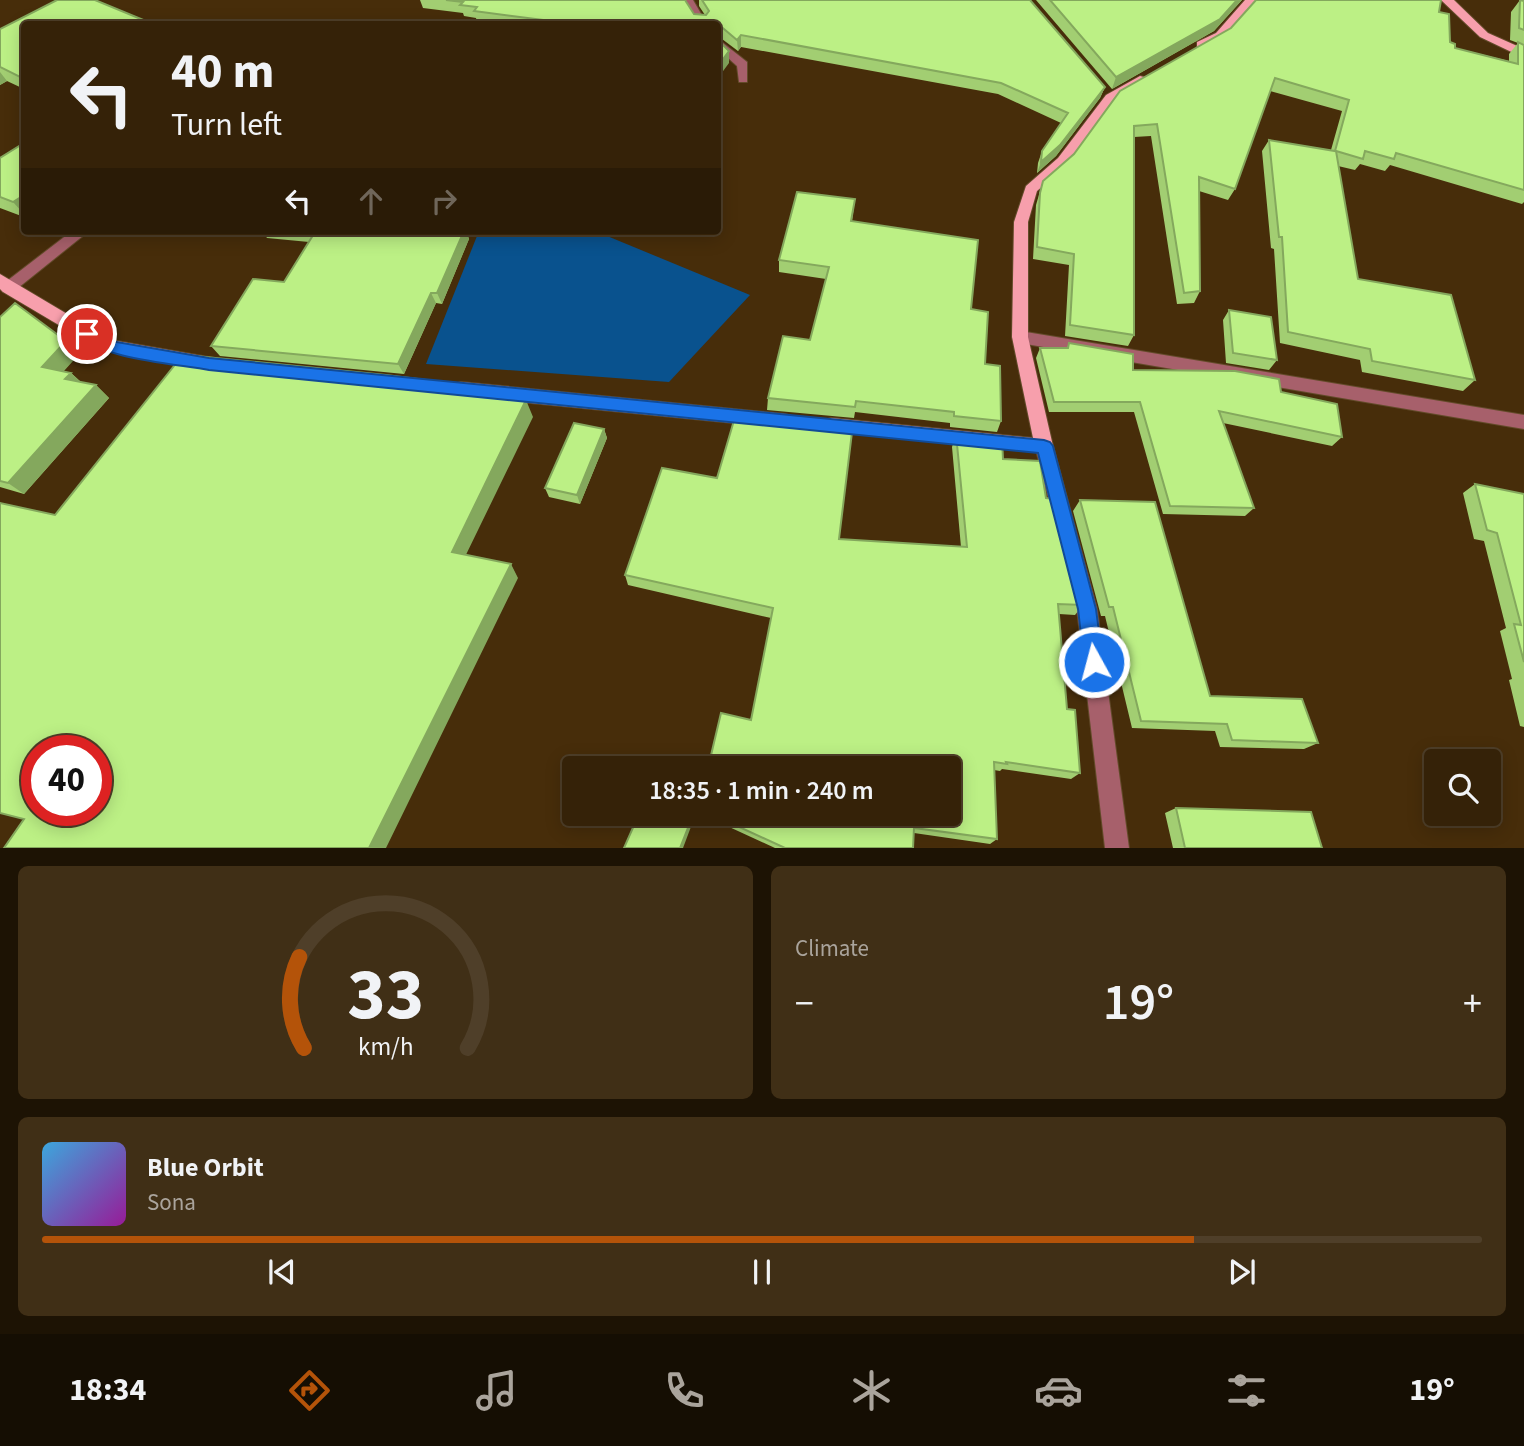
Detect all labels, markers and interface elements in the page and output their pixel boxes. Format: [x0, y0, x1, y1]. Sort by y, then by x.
text: 40 m [171, 37, 275, 107]
icon: left [56, 49, 147, 140]
text: Turn left [171, 102, 282, 148]
icon: left [279, 182, 317, 220]
icon: ahead [352, 182, 390, 220]
icon: right [425, 182, 463, 220]
pin [57, 304, 117, 364]
icon: arrive [68, 315, 106, 353]
position arrow [1057, 625, 1131, 699]
speed limit sign: 40 [21, 735, 112, 826]
map controls [1424, 749, 1501, 826]
button: search [1424, 749, 1501, 826]
text: 18:35 · 1 min · 240 m [649, 772, 874, 809]
text: Climate [795, 932, 869, 965]
text: 33 [347, 944, 424, 1048]
text: 19° [1103, 966, 1174, 1040]
text: − [795, 977, 814, 1031]
text: + [1463, 977, 1482, 1031]
text: km/h [358, 1029, 413, 1065]
text: Blue Orbit [147, 1149, 264, 1186]
text: Sona [147, 1186, 196, 1219]
icon: previous [263, 1253, 301, 1291]
icon: pause [743, 1253, 781, 1291]
icon: next [1223, 1253, 1261, 1291]
icon: directions [285, 1366, 334, 1415]
icon: music [472, 1366, 521, 1415]
icon: phone [660, 1366, 709, 1415]
icon: climate [847, 1366, 896, 1415]
icon: car [1034, 1366, 1083, 1415]
icon: filters [1222, 1366, 1271, 1415]
text: 18:34 [69, 1367, 146, 1413]
text: 19° [1409, 1367, 1455, 1413]

